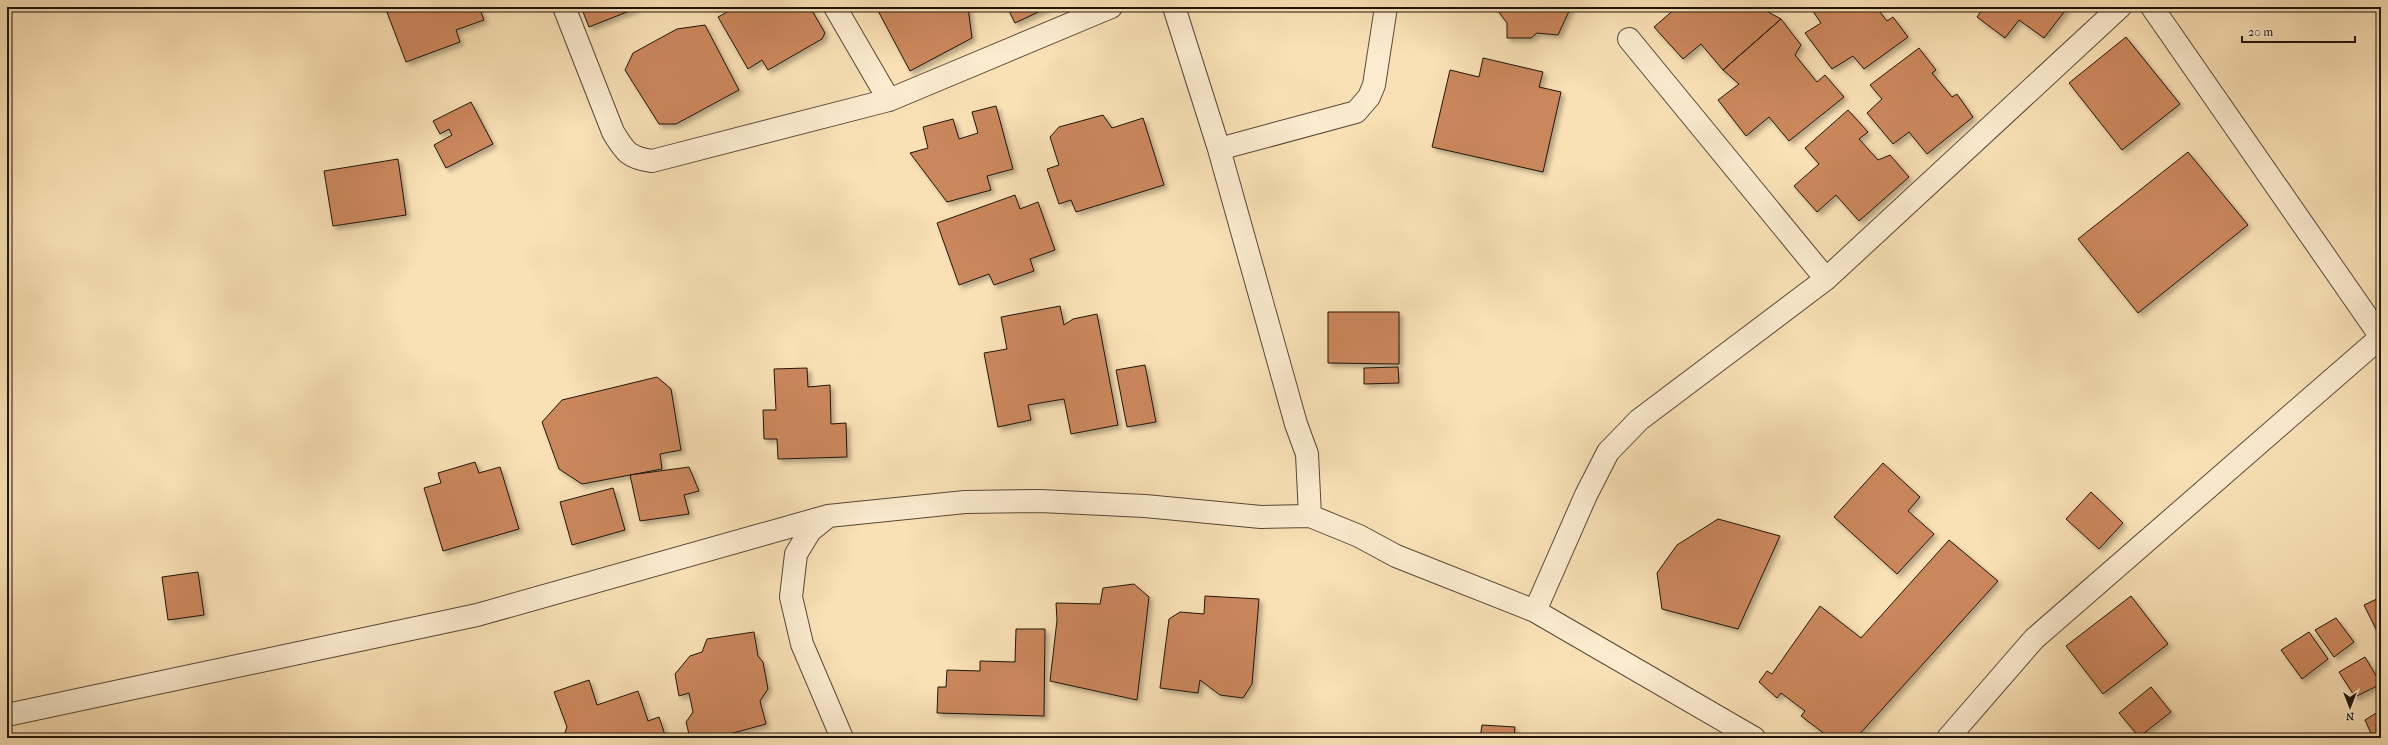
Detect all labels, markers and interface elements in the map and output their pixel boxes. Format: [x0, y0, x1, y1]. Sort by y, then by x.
scale bar [2242, 18, 2355, 44]
text: 20 m [2248, 25, 2273, 39]
north arrow [2330, 687, 2370, 727]
text: N [2345, 710, 2354, 723]

